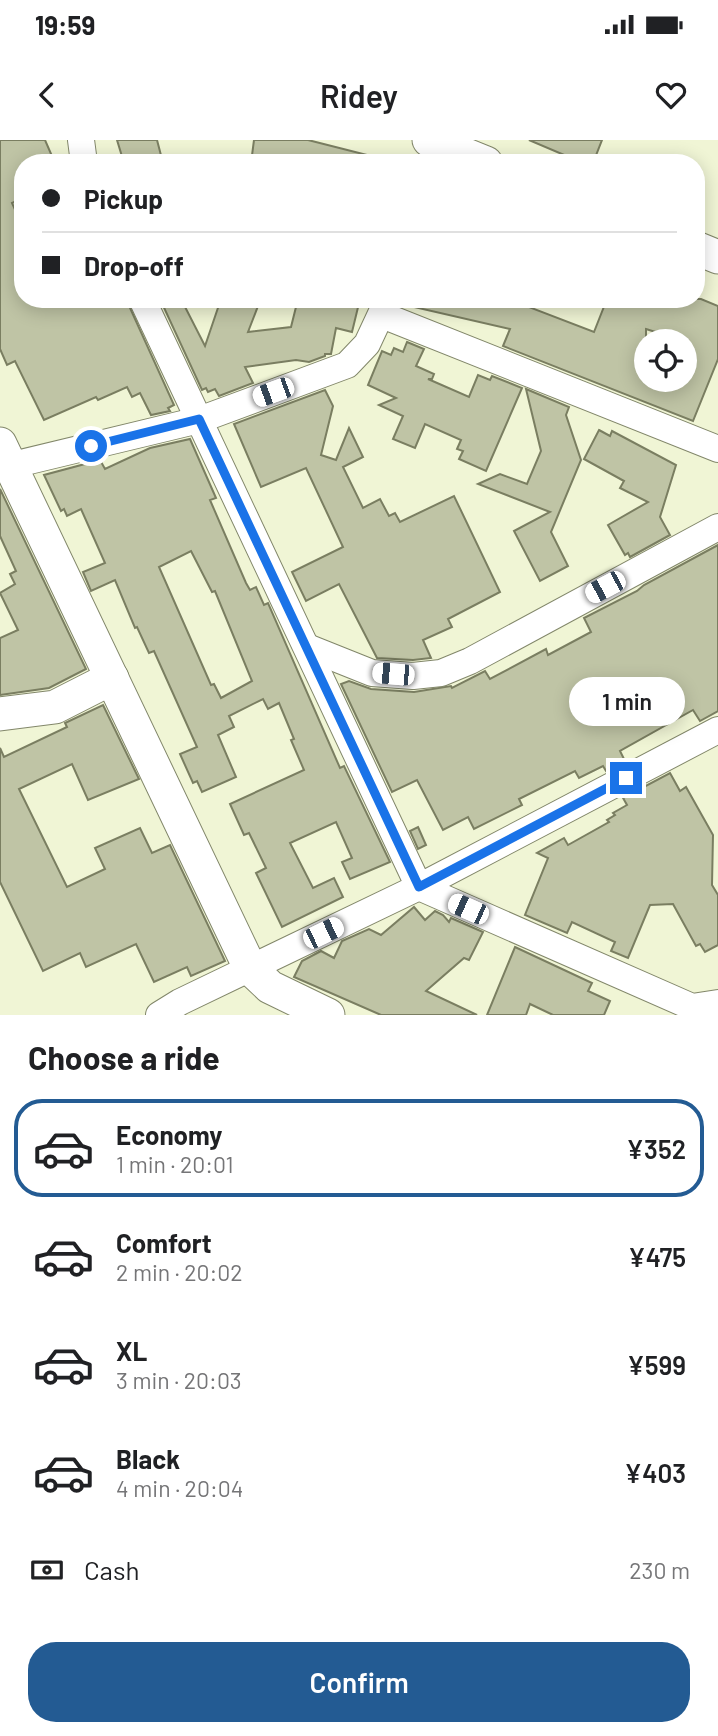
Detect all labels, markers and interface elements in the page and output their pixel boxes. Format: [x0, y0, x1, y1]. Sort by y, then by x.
text: 19:59 [35, 9, 95, 40]
icon: back [28, 76, 66, 114]
text: Ridey [320, 76, 398, 114]
icon: heart [652, 76, 690, 114]
text: Pickup [84, 183, 163, 214]
text: Drop-off [84, 250, 184, 281]
map controls [634, 329, 697, 392]
button: locate [634, 329, 697, 392]
car [250, 375, 297, 409]
route start [75, 430, 107, 462]
car [582, 568, 629, 606]
car [372, 662, 415, 686]
callout: 1 min [568, 676, 684, 726]
text: 1 min [602, 687, 652, 715]
route end [610, 762, 642, 794]
car [445, 891, 492, 927]
car [300, 914, 347, 952]
text: Choose a ride [28, 1038, 220, 1076]
icon: car [32, 1117, 95, 1180]
text: Economy [116, 1119, 222, 1150]
text: ¥352 [626, 1133, 686, 1164]
text: 1 min · 20:01 [116, 1150, 233, 1178]
icon: car [32, 1225, 95, 1288]
text: Comfort [116, 1227, 212, 1258]
text: ¥475 [628, 1241, 686, 1272]
text: 2 min · 20:02 [116, 1258, 243, 1286]
icon: car [32, 1333, 95, 1396]
text: XL [116, 1335, 147, 1366]
text: ¥599 [627, 1349, 686, 1380]
text: 3 min · 20:03 [116, 1366, 242, 1394]
icon: car [32, 1441, 95, 1504]
text: Black [116, 1443, 180, 1474]
text: ¥403 [624, 1457, 686, 1488]
text: 4 min · 20:04 [116, 1474, 243, 1502]
icon: cash [28, 1551, 66, 1589]
text: Cash [84, 1554, 139, 1585]
text: 230 m [629, 1556, 690, 1584]
button: Confirm [28, 1642, 690, 1722]

